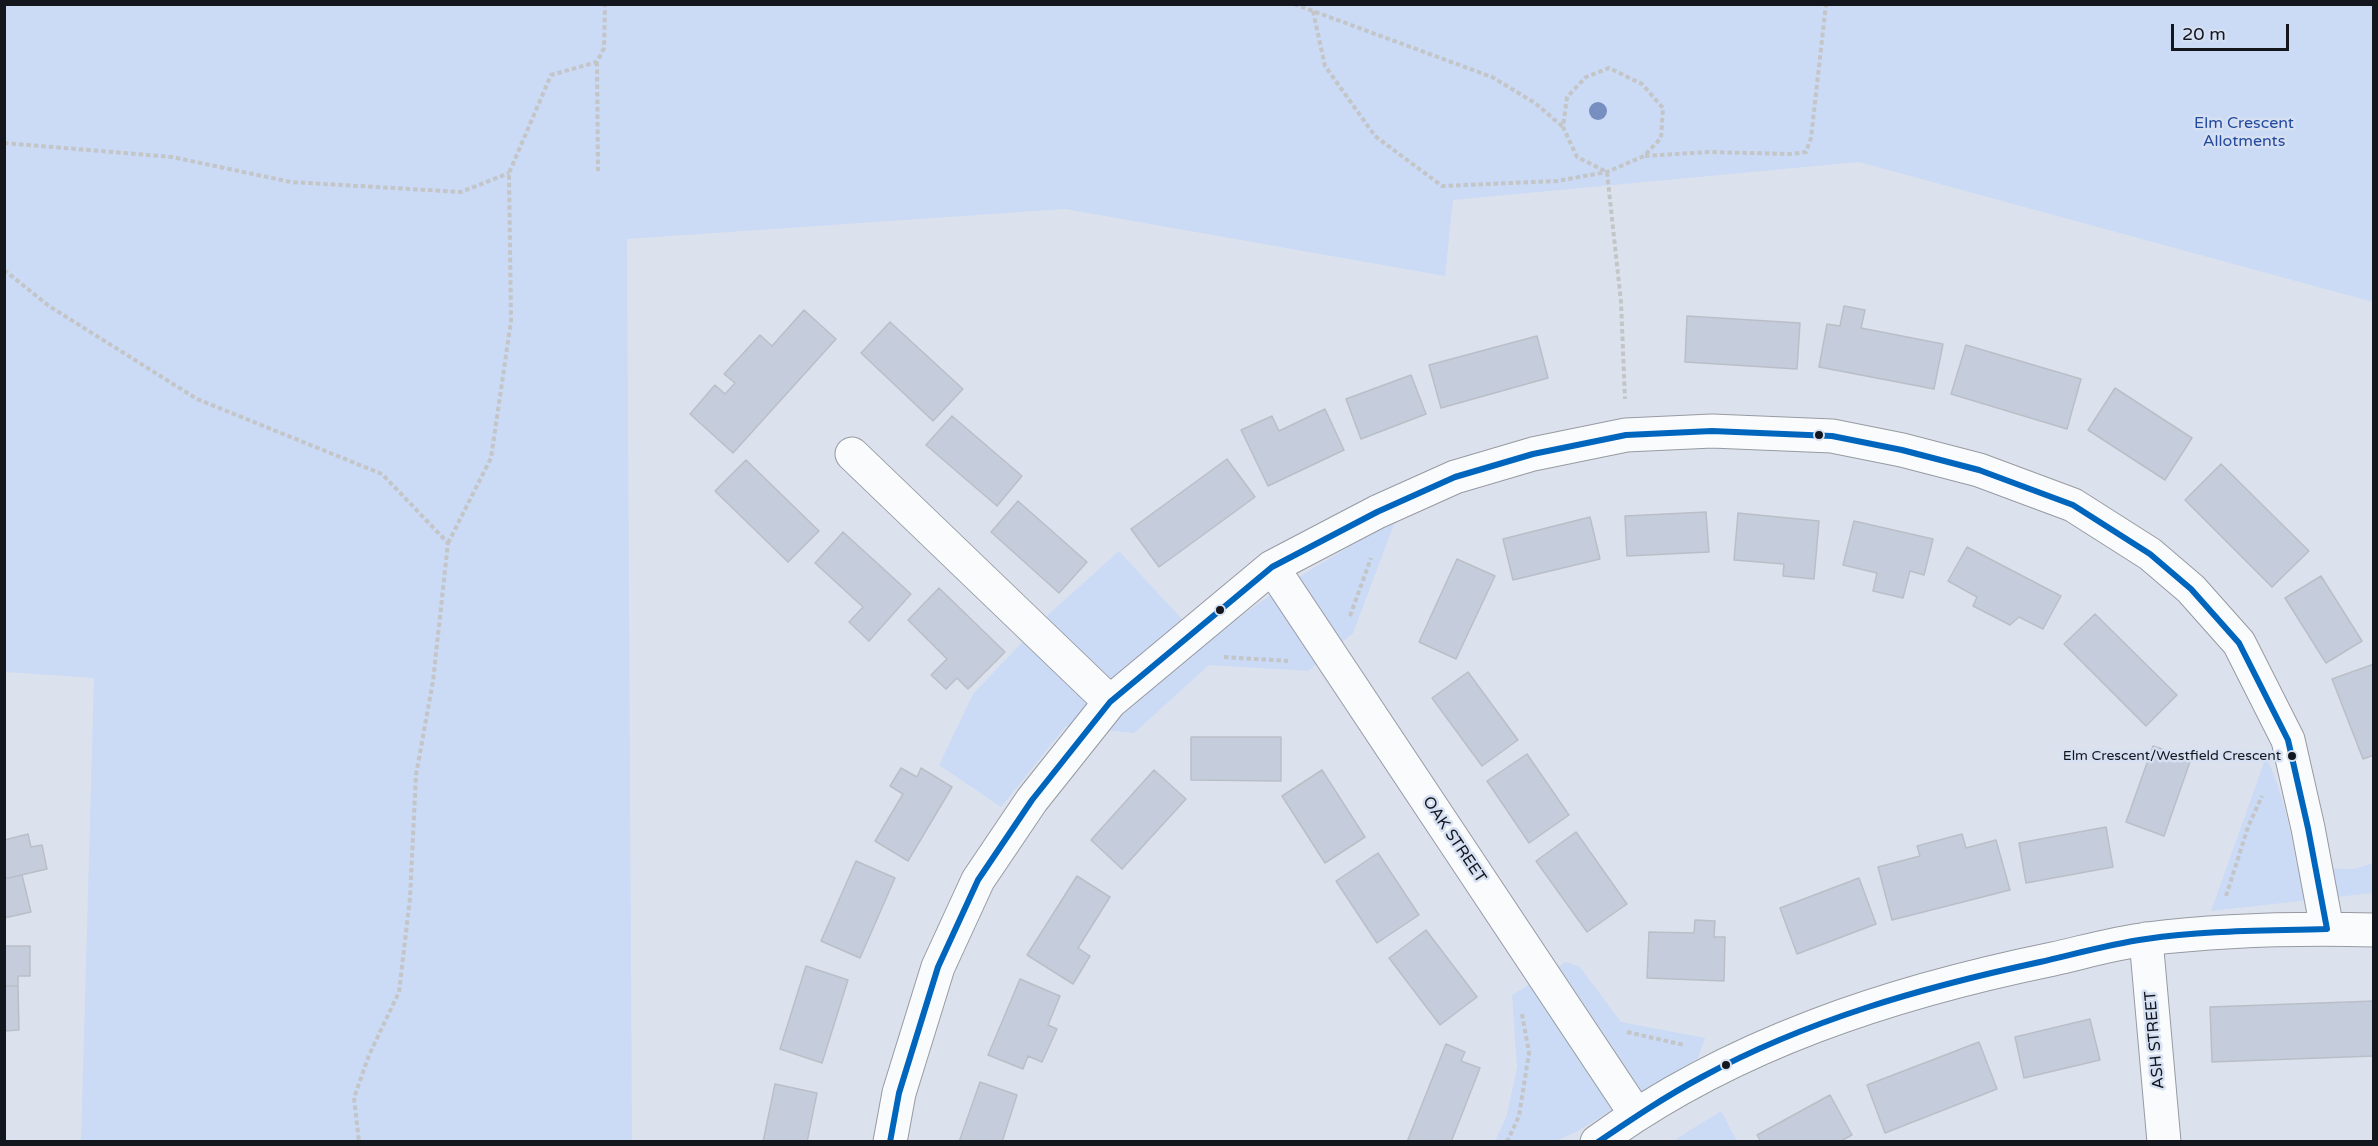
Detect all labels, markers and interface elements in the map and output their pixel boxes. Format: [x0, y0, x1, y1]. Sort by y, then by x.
scale bar [2174, 12, 2292, 50]
text: 20 m [2182, 23, 2226, 45]
park label: Elm Crescent Allotments [2194, 114, 2294, 152]
unlabelled marker [1813, 429, 1825, 441]
unlabelled marker [1214, 604, 1226, 616]
place label: Elm Crescent/Westfield Crescent [2063, 748, 2281, 764]
marker: Elm Crescent/Westfield Crescent [2286, 750, 2298, 762]
street label: OAK STREET [1418, 793, 1490, 887]
street label: ASH STREET [2141, 990, 2169, 1090]
unlabelled marker [1720, 1059, 1732, 1071]

